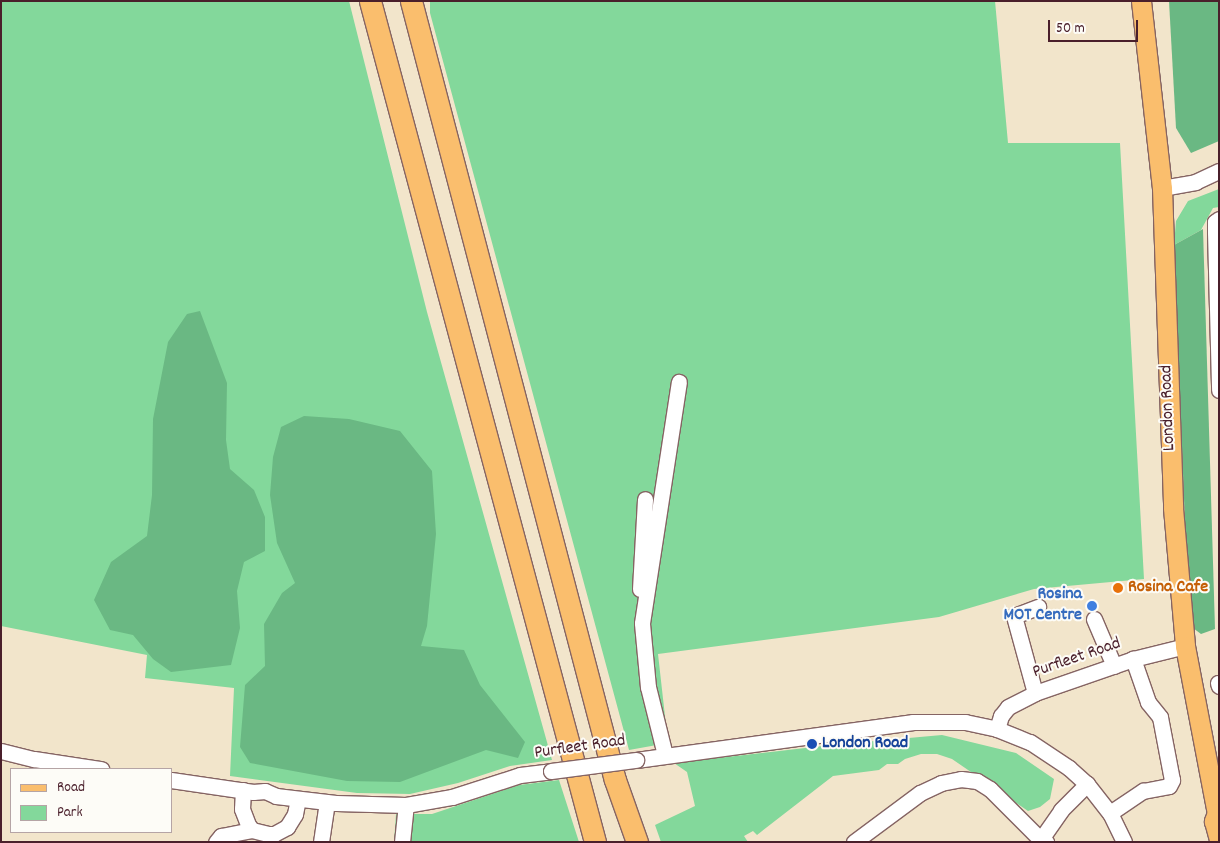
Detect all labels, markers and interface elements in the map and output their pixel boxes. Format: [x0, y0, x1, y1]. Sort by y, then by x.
scale bar [1050, 10, 1140, 42]
text: 50 m [1056, 18, 1085, 40]
street label: London Road [1157, 365, 1181, 451]
place label: Rosina Cafe [1128, 577, 1208, 599]
marker: Rosina Cafe [1112, 582, 1124, 594]
place label: Rosina MOT Centre [1003, 585, 1082, 628]
marker: Rosina MOT Centre [1086, 600, 1098, 612]
street label: Purfleet Road [1030, 634, 1124, 684]
street label: Purfleet Road [533, 731, 627, 765]
place label: London Road [822, 733, 908, 755]
marker: London Road [806, 738, 818, 750]
legend [10, 768, 172, 833]
text: Road [57, 777, 85, 799]
text: Park [57, 802, 83, 824]

